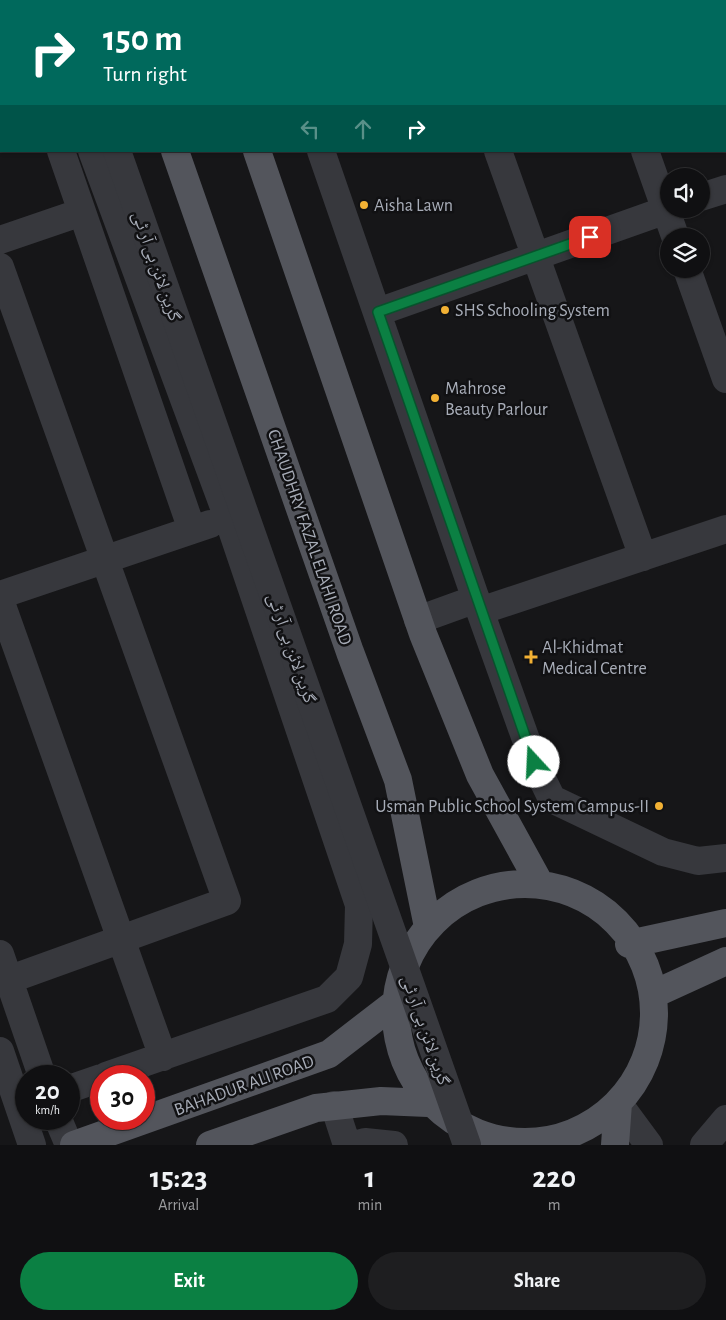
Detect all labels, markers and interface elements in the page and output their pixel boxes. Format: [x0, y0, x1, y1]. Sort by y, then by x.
icon: right [20, 20, 85, 85]
text: 150 m [103, 22, 183, 57]
text: Turn right [103, 63, 187, 85]
icon: left [296, 115, 324, 143]
icon: ahead [349, 115, 377, 143]
icon: right [402, 115, 430, 143]
map controls [660, 168, 710, 278]
button: sound [660, 168, 710, 218]
place label: Aisha Lawn [374, 197, 453, 215]
marker: Aisha Lawn [358, 199, 370, 211]
street label: گرین لائن بی آر ٹی [128, 208, 185, 325]
pin [569, 216, 611, 258]
icon: arrive [576, 223, 604, 251]
button: layers [660, 228, 710, 278]
place label: SHS Schooling System [455, 302, 610, 320]
marker: SHS Schooling System [439, 304, 451, 316]
place label: Mahrose Beauty Parlour [445, 380, 548, 419]
marker: Mahrose Beauty Parlour [429, 392, 441, 404]
street label: CHAUDHRY FAZAL ELAHI ROAD [264, 427, 354, 647]
street label: گرین لائن بی آر ٹی [263, 590, 320, 707]
place label: Al-Khidmat Medical Centre [542, 639, 647, 678]
marker: Al-Khidmat Medical Centre [524, 650, 538, 664]
position arrow [507, 735, 559, 787]
place label: Usman Public School System Campus-II [375, 798, 649, 816]
marker: Usman Public School System Campus-II [653, 800, 665, 812]
street label: گرین لائن بی آر ٹی [397, 972, 454, 1089]
street label: BAHADUR ALI ROAD [172, 1052, 317, 1120]
speed limit sign: 30 [90, 1065, 155, 1130]
text: 20 [35, 1079, 60, 1104]
text: km/h [35, 1104, 60, 1116]
text: 15:23 [150, 1163, 208, 1193]
text: 1 [364, 1163, 375, 1193]
text: 220 [532, 1163, 576, 1193]
text: Arrival [158, 1197, 199, 1213]
text: min [357, 1197, 382, 1213]
text: m [548, 1197, 561, 1213]
button: Exit [20, 1252, 358, 1310]
button: Share [368, 1252, 706, 1310]

